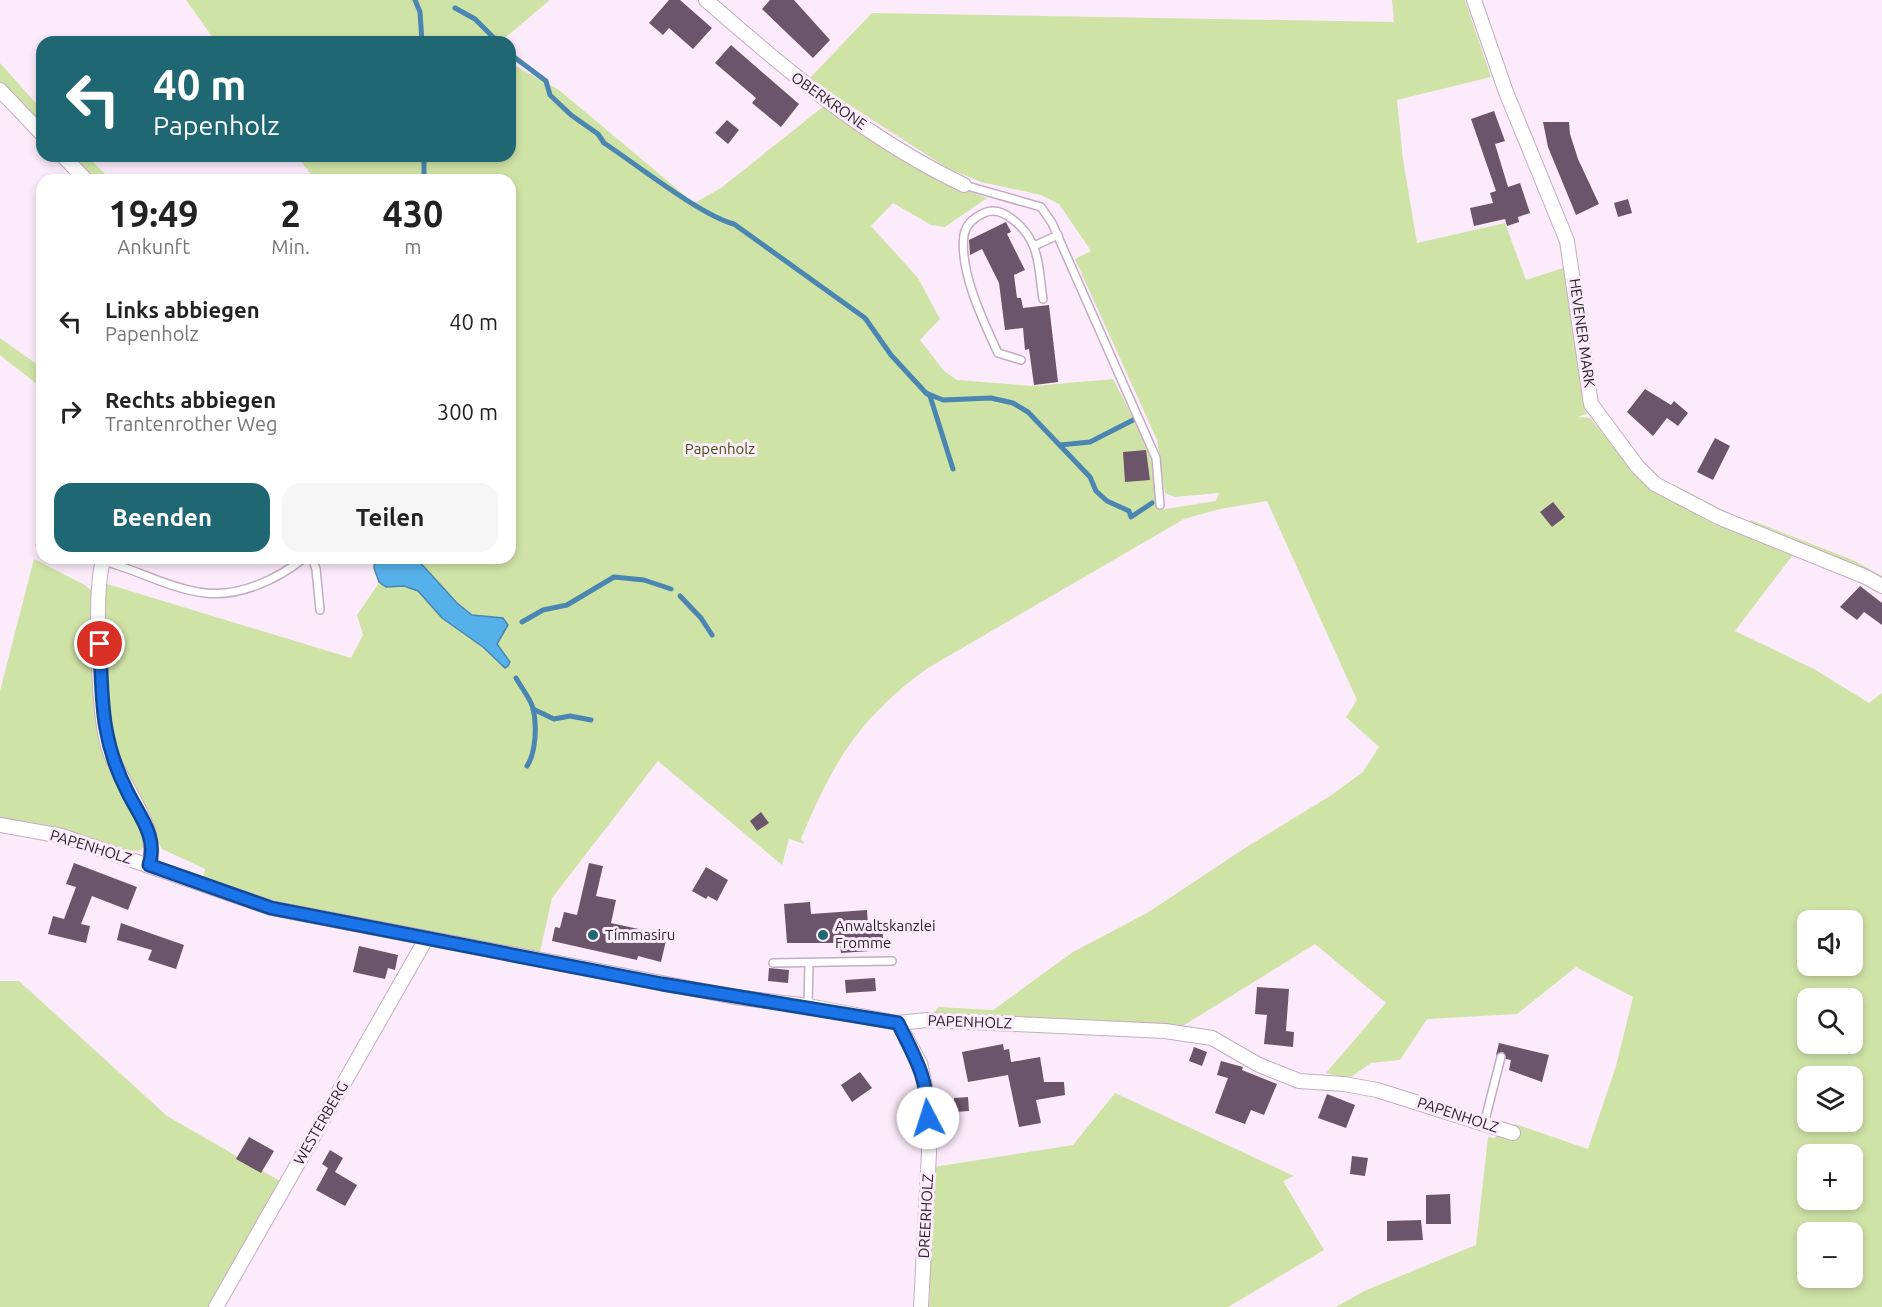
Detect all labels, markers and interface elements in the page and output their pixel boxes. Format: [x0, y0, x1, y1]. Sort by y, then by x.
icon: left [54, 60, 132, 138]
text: 40 m [153, 61, 247, 108]
street label: OBERKRONE [788, 68, 870, 133]
text: Papenholz [153, 110, 280, 140]
text: 19:49 [109, 193, 199, 234]
text: 2 [280, 193, 301, 234]
text: 430 [382, 193, 443, 234]
text: Ankunft [117, 235, 190, 258]
text: Min. [271, 235, 310, 258]
text: m [404, 235, 422, 258]
street label: HEVENER MARK [1566, 277, 1599, 389]
text: Links abbiegen [105, 297, 260, 322]
icon: left [54, 305, 87, 338]
text: 40 m [449, 309, 498, 334]
text: Papenholz [105, 322, 199, 345]
text: Rechts abbiegen [105, 387, 276, 412]
icon: right [54, 395, 87, 428]
text: 300 m [437, 399, 498, 424]
text: Trantenrother Weg [105, 412, 277, 435]
park label: Papenholz [685, 440, 755, 457]
button: Beenden [54, 483, 270, 552]
button: Teilen [282, 483, 498, 552]
pin [74, 618, 125, 669]
icon: arrive [83, 627, 116, 660]
street label: PAPENHOLZ [48, 826, 134, 867]
map controls [1797, 910, 1863, 1288]
button: sound [1797, 910, 1863, 976]
place label: Anwaltskanzlei Fromme [835, 917, 936, 951]
place label: Timmasiru [605, 926, 675, 943]
marker: Timmasiru [586, 928, 600, 942]
marker: Anwaltskanzlei Fromme [816, 928, 830, 942]
button: search [1797, 988, 1863, 1054]
street label: PAPENHOLZ [927, 1012, 1013, 1031]
button: layers [1797, 1066, 1863, 1132]
street label: WESTERBERG [290, 1078, 351, 1167]
position arrow [896, 1086, 960, 1150]
street label: PAPENHOLZ [1415, 1093, 1501, 1136]
button: + [1797, 1144, 1863, 1210]
street label: DREERHOLZ [915, 1173, 936, 1259]
button: − [1797, 1222, 1863, 1288]

